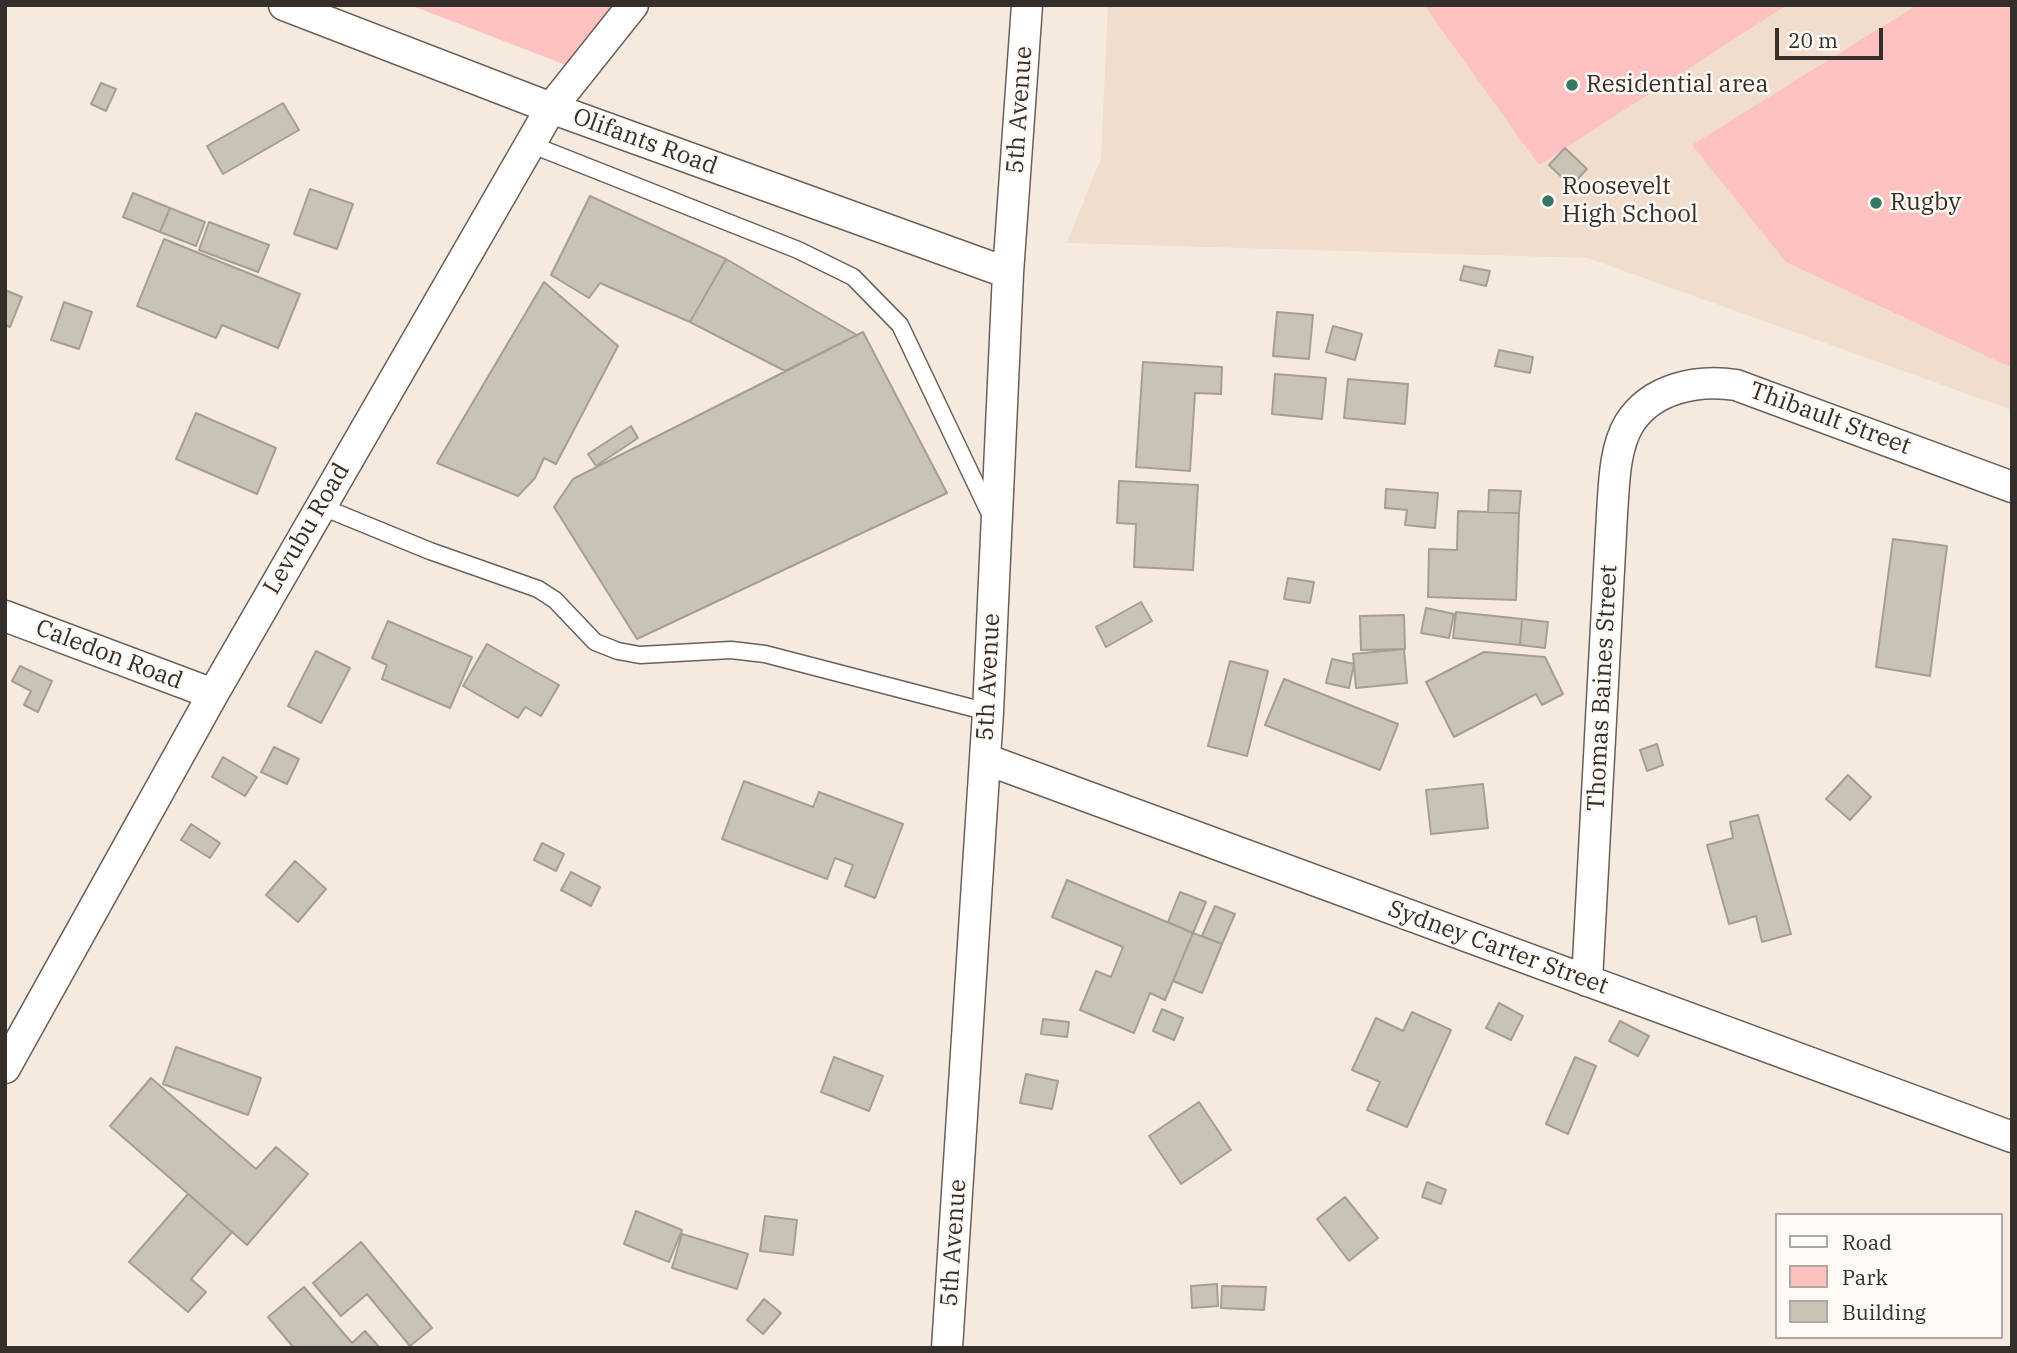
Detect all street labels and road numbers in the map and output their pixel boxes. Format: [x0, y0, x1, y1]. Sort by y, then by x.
street label: 5th Avenue [1001, 45, 1039, 175]
street label: Olifants Road [569, 103, 721, 181]
street label: Thibault Street [1746, 377, 1914, 461]
street label: Levubu Road [258, 458, 356, 600]
street label: Thomas Baines Street [1582, 564, 1624, 812]
street label: 5th Avenue [971, 612, 1007, 742]
street label: Caledon Road [31, 614, 187, 696]
street label: Sydney Carter Street [1384, 895, 1612, 1001]
street label: 5th Avenue [935, 1178, 973, 1308]

